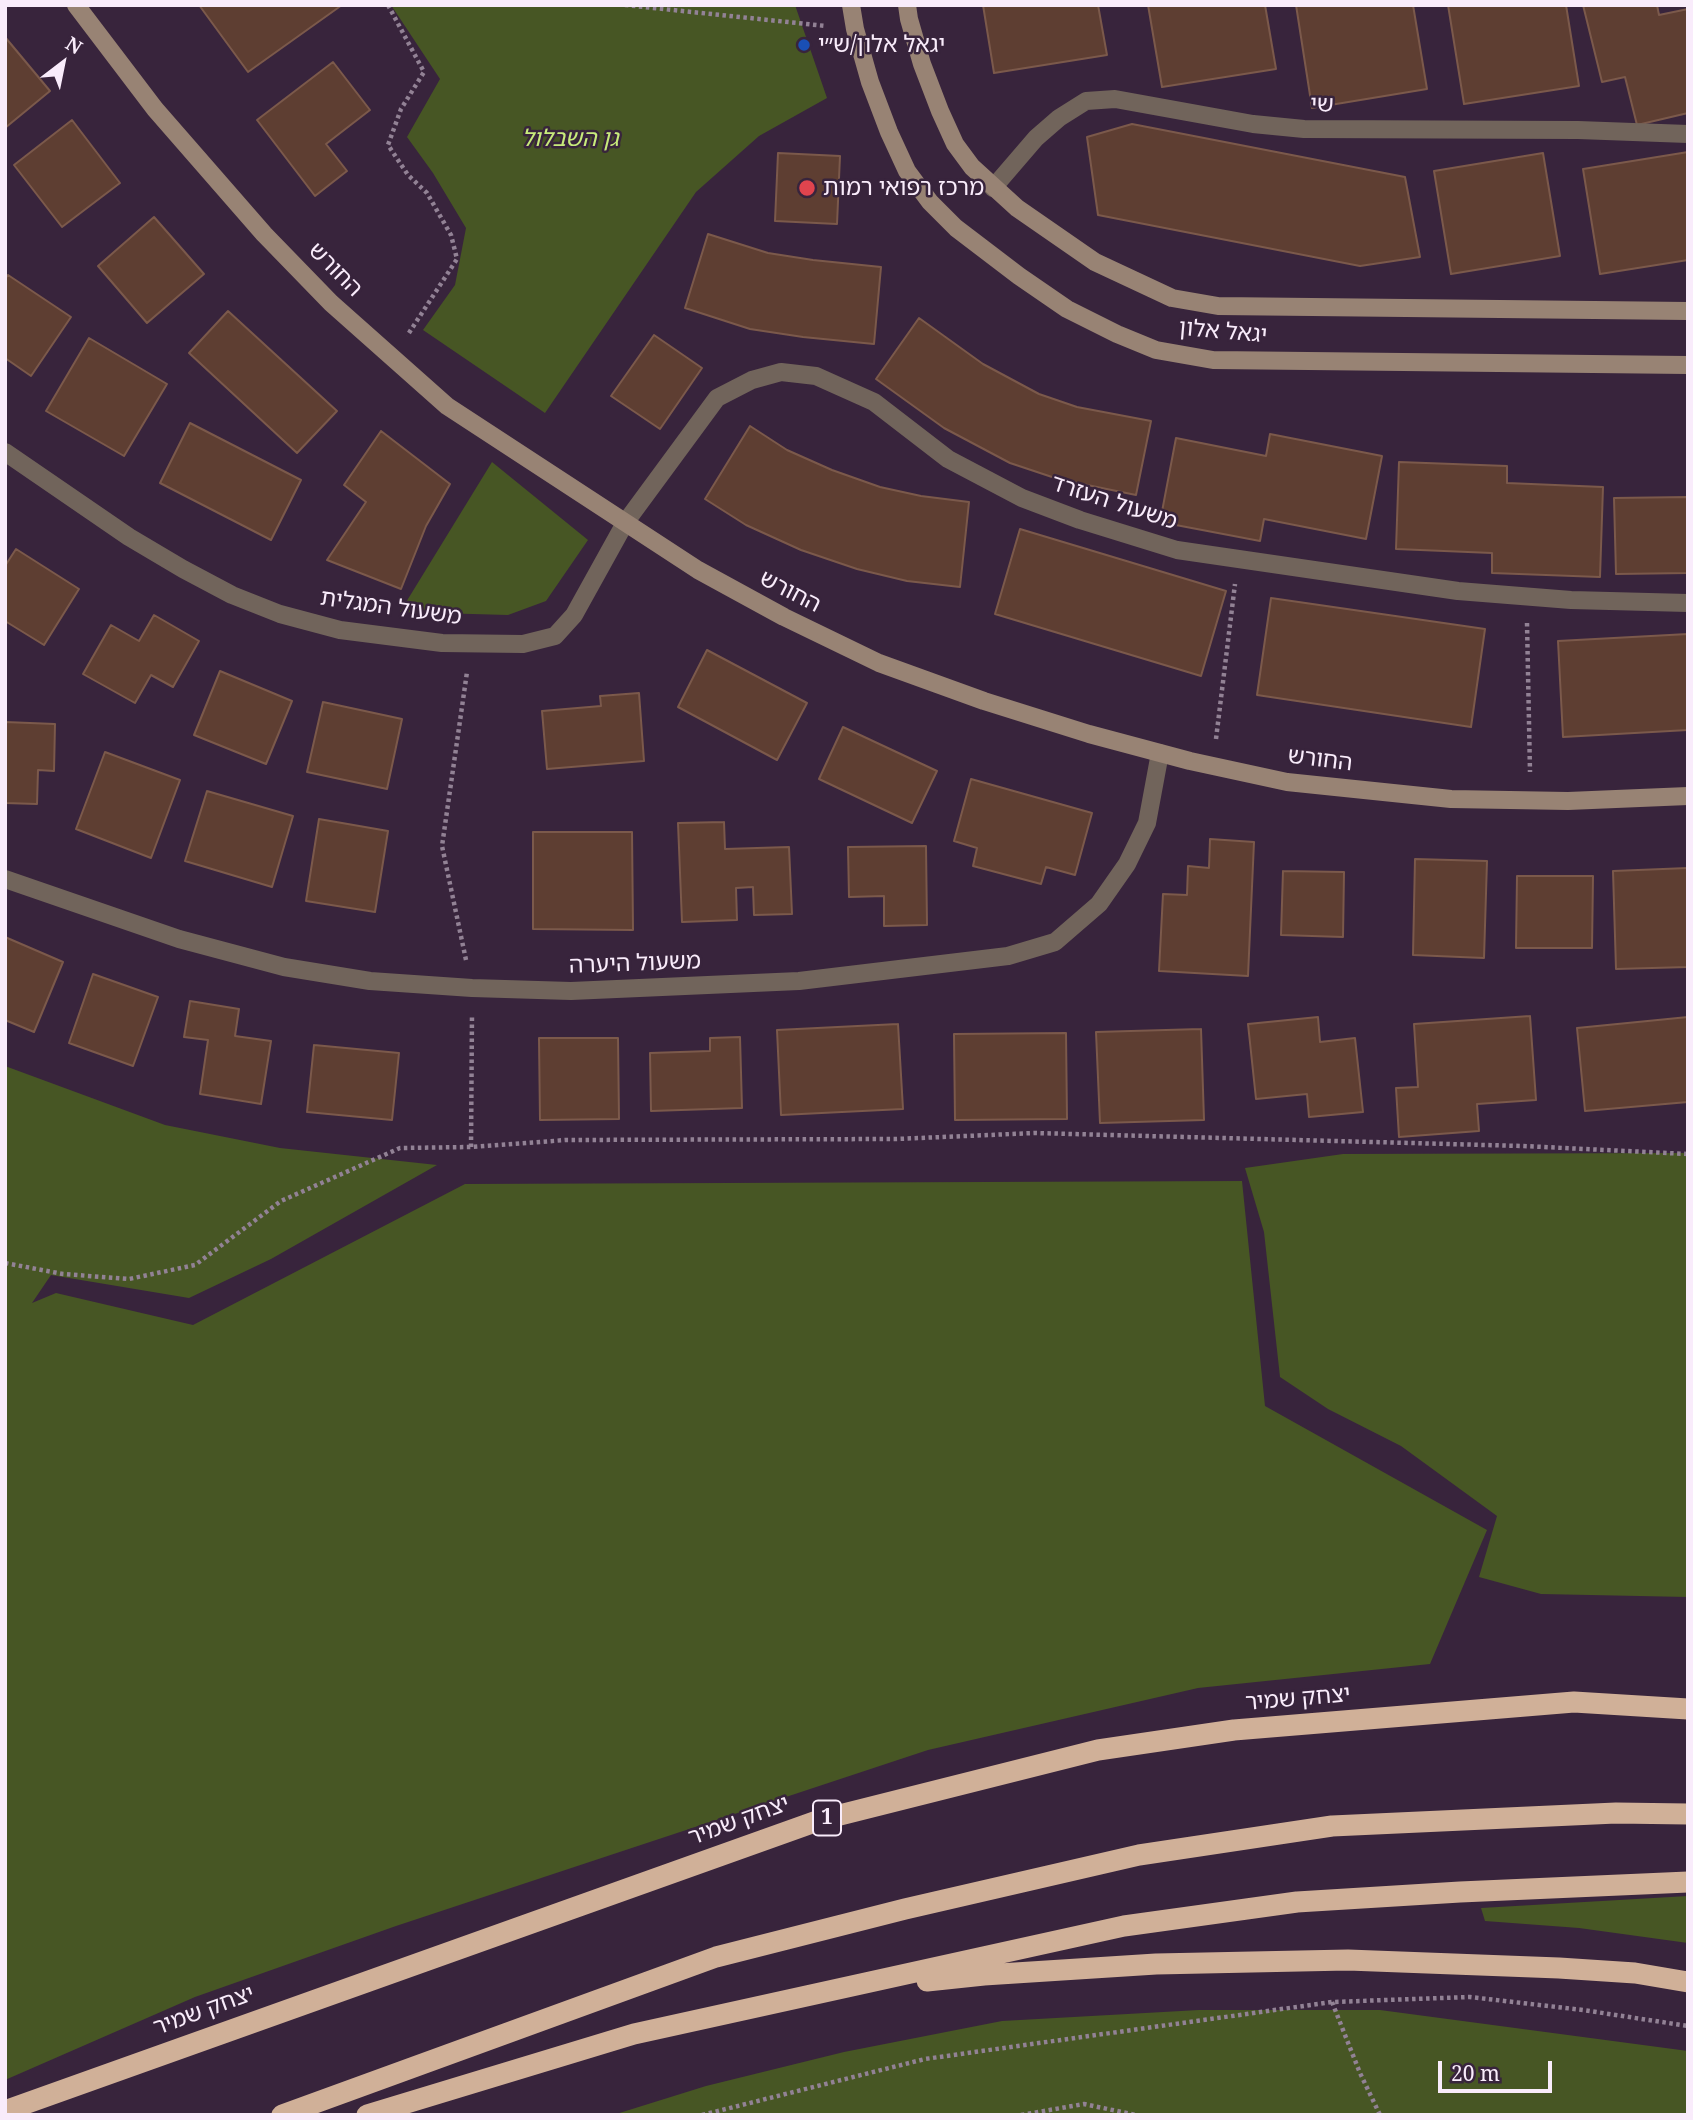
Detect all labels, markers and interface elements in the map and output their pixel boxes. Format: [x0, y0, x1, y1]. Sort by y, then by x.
north arrow [28, 28, 98, 98]
text: N [61, 30, 87, 60]
place label: יגאל אלון/ש״י [818, 31, 945, 59]
marker: יגאל אלון/ש״י [796, 37, 812, 53]
street label: שי [1310, 91, 1334, 119]
park label: גן השבלול [522, 125, 618, 153]
place label: מרכז רפואי רמות [823, 174, 984, 202]
marker: מרכז רפואי רמות [797, 178, 817, 198]
street label: החורש [302, 237, 368, 303]
street label: יגאל אלון [1178, 314, 1268, 350]
street label: משעול העזרד [1048, 470, 1180, 536]
street label: החורש [755, 565, 825, 619]
street label: משעול המגלית [319, 584, 463, 632]
street label: החורש [1286, 742, 1354, 778]
street label: משעול היערה [569, 948, 701, 980]
street label: יצחק שמיר [1244, 1681, 1352, 1717]
street label: יצחק שמיר [685, 1790, 793, 1852]
road number: 1 [813, 1800, 841, 1836]
street label: יצחק שמיר [150, 1980, 258, 2042]
scale bar [1441, 2046, 1555, 2090]
text: 20 m [1451, 2059, 1500, 2087]

